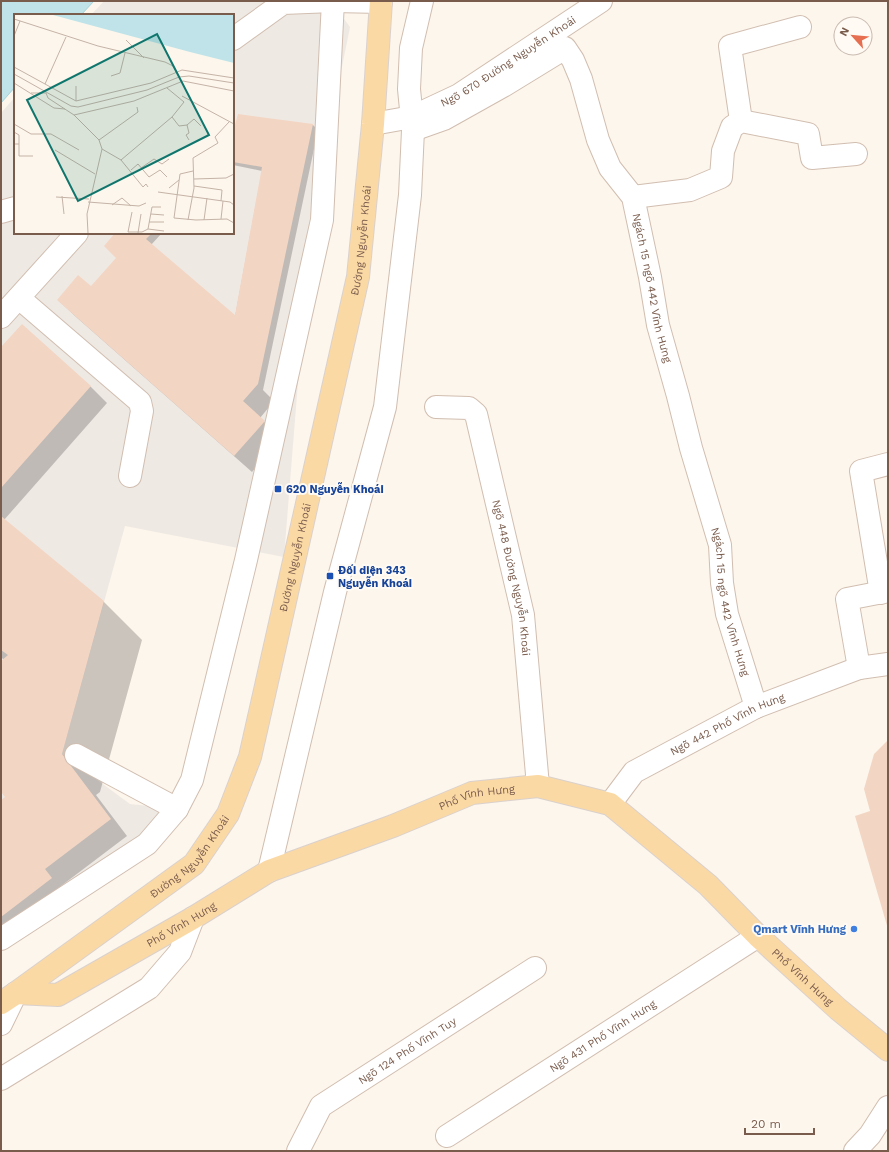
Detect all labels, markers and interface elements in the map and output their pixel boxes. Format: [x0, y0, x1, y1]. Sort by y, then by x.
street label: Ngõ 670 Đường Nguyễn Khoái [439, 13, 579, 110]
inset map [14, 14, 234, 234]
north arrow [833, 16, 873, 56]
text: N [837, 25, 852, 38]
street label: Đường Nguyễn Khoái [348, 185, 374, 297]
street label: Ngách 15 ngõ 442 Vĩnh Hưng [630, 212, 674, 364]
place label: 620 Nguyễn Khoái [286, 482, 384, 496]
marker: 620 Nguyễn Khoái [273, 484, 283, 494]
street label: Ngõ 448 Đường Nguyễn Khoái [489, 498, 533, 656]
street label: Đường Nguyễn Khoái [277, 502, 314, 613]
street label: Ngách 15 ngõ 442 Vĩnh Hưng [708, 526, 752, 678]
place label: Đối diện 343 Nguyễn Khoái [338, 564, 412, 590]
marker: Đối diện 343 Nguyễn Khoái [325, 571, 335, 581]
street label: Ngõ 442 Phố Vĩnh Hưng [668, 691, 787, 759]
street label: Phố Vĩnh Hưng [437, 782, 516, 813]
street label: Đường Nguyễn Khoái [147, 813, 232, 901]
street label: Phố Vĩnh Hưng [144, 899, 219, 950]
place label: Qmart Vĩnh Hưng [753, 923, 847, 936]
marker: Qmart Vĩnh Hưng [849, 924, 859, 934]
street label: Phố Vĩnh Hưng [769, 946, 836, 1008]
street label: Ngõ 431 Phố Vĩnh Hưng [547, 997, 659, 1075]
street label: Ngõ 124 Phố Vĩnh Tuy [356, 1014, 459, 1087]
scale bar [745, 1110, 814, 1136]
text: 20 m [751, 1117, 781, 1131]

